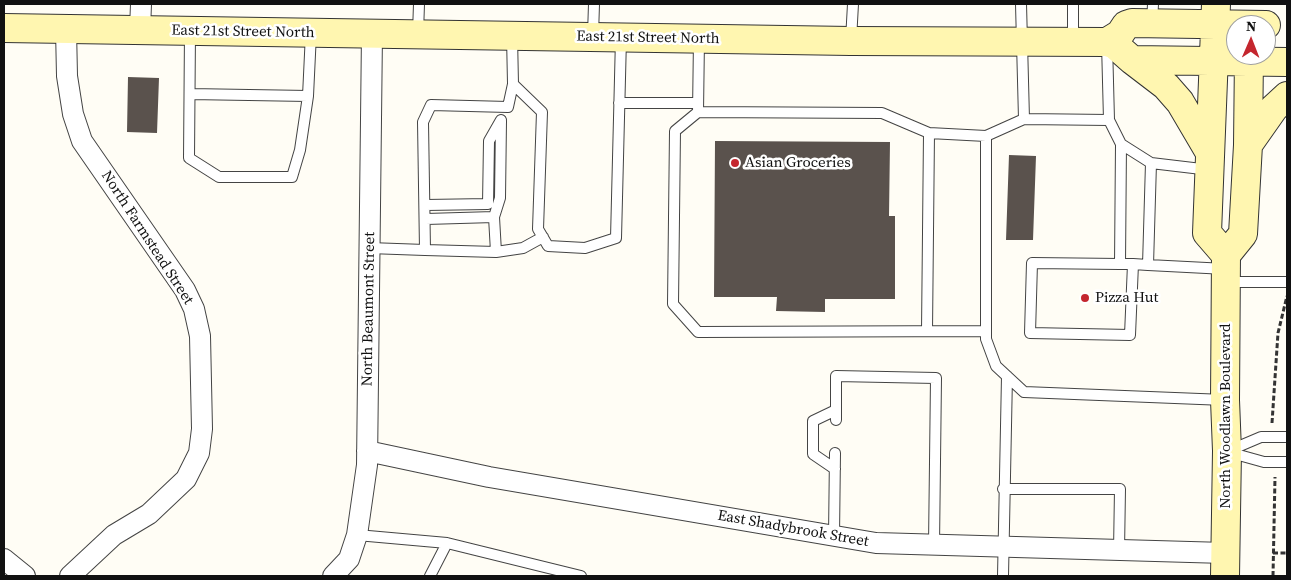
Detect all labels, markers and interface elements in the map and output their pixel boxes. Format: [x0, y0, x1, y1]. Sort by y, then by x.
north arrow [1226, 15, 1276, 65]
text: N [1246, 16, 1257, 36]
street label: East 21st Street North [171, 22, 315, 42]
street label: East 21st Street North [576, 28, 720, 48]
place label: Asian Groceries [745, 154, 851, 172]
marker: Asian Groceries [729, 157, 741, 169]
street label: North Farmstead Street [97, 168, 197, 308]
street label: North Beaumont Street [359, 232, 379, 386]
place label: Pizza Hut [1095, 289, 1158, 307]
marker: Pizza Hut [1079, 292, 1091, 304]
street label: North Woodlawn Boulevard [1217, 324, 1235, 508]
street label: East Shadybrook Street [716, 507, 870, 551]

